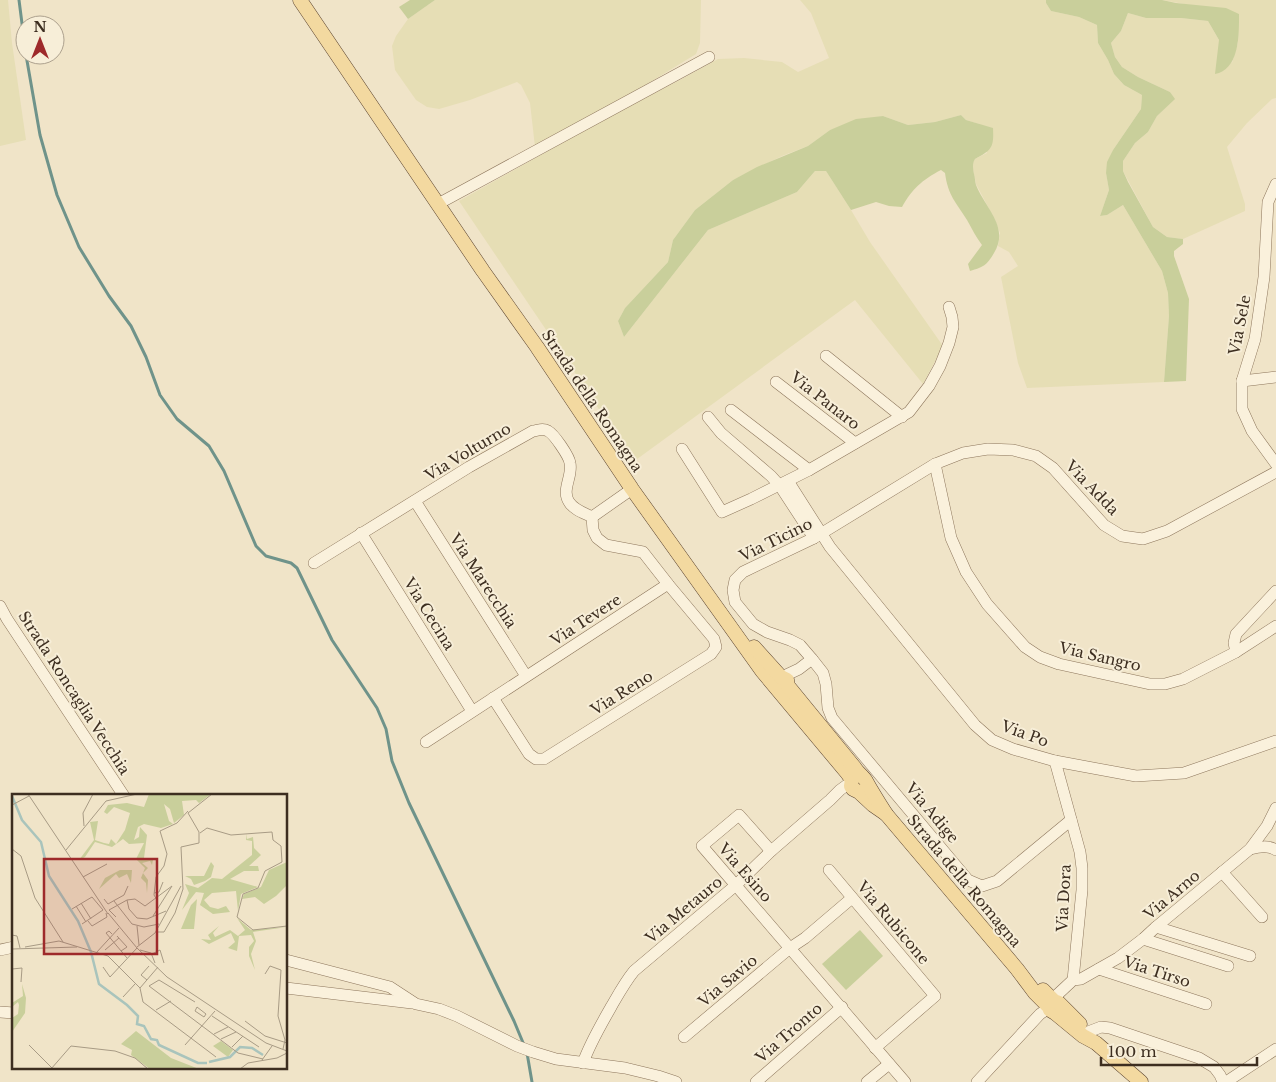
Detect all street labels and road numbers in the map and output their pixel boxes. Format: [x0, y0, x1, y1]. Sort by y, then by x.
street label: Via Sele [1224, 293, 1255, 358]
street label: Strada della Romagna [538, 326, 648, 476]
street label: Via Panaro [786, 367, 864, 434]
street label: Via Volturno [421, 418, 514, 485]
street label: Via Adda [1061, 456, 1123, 519]
street label: Via Ticino [735, 514, 815, 566]
street label: Via Marecchia [445, 529, 522, 632]
street label: Via Cecina [399, 573, 459, 654]
street label: Via Tevere [546, 590, 625, 650]
street label: Strada Roncaglia Vecchia [14, 607, 135, 779]
street label: Via Sangro [1056, 638, 1143, 675]
street label: Via Reno [586, 666, 656, 720]
street label: Via Po [998, 716, 1052, 751]
street label: Via Adige [901, 778, 963, 847]
street label: Strada della Romagna [903, 810, 1026, 952]
street label: Via Esino [714, 838, 776, 906]
street label: Via Dora [1052, 863, 1075, 933]
street label: Via Arno [1139, 866, 1204, 924]
street label: Via Metauro [641, 872, 726, 948]
street label: Via Rubicone [852, 876, 934, 968]
street label: Via Savio [694, 950, 761, 1011]
street label: Via Tirso [1120, 951, 1193, 991]
street label: Via Tronto [751, 998, 826, 1067]

